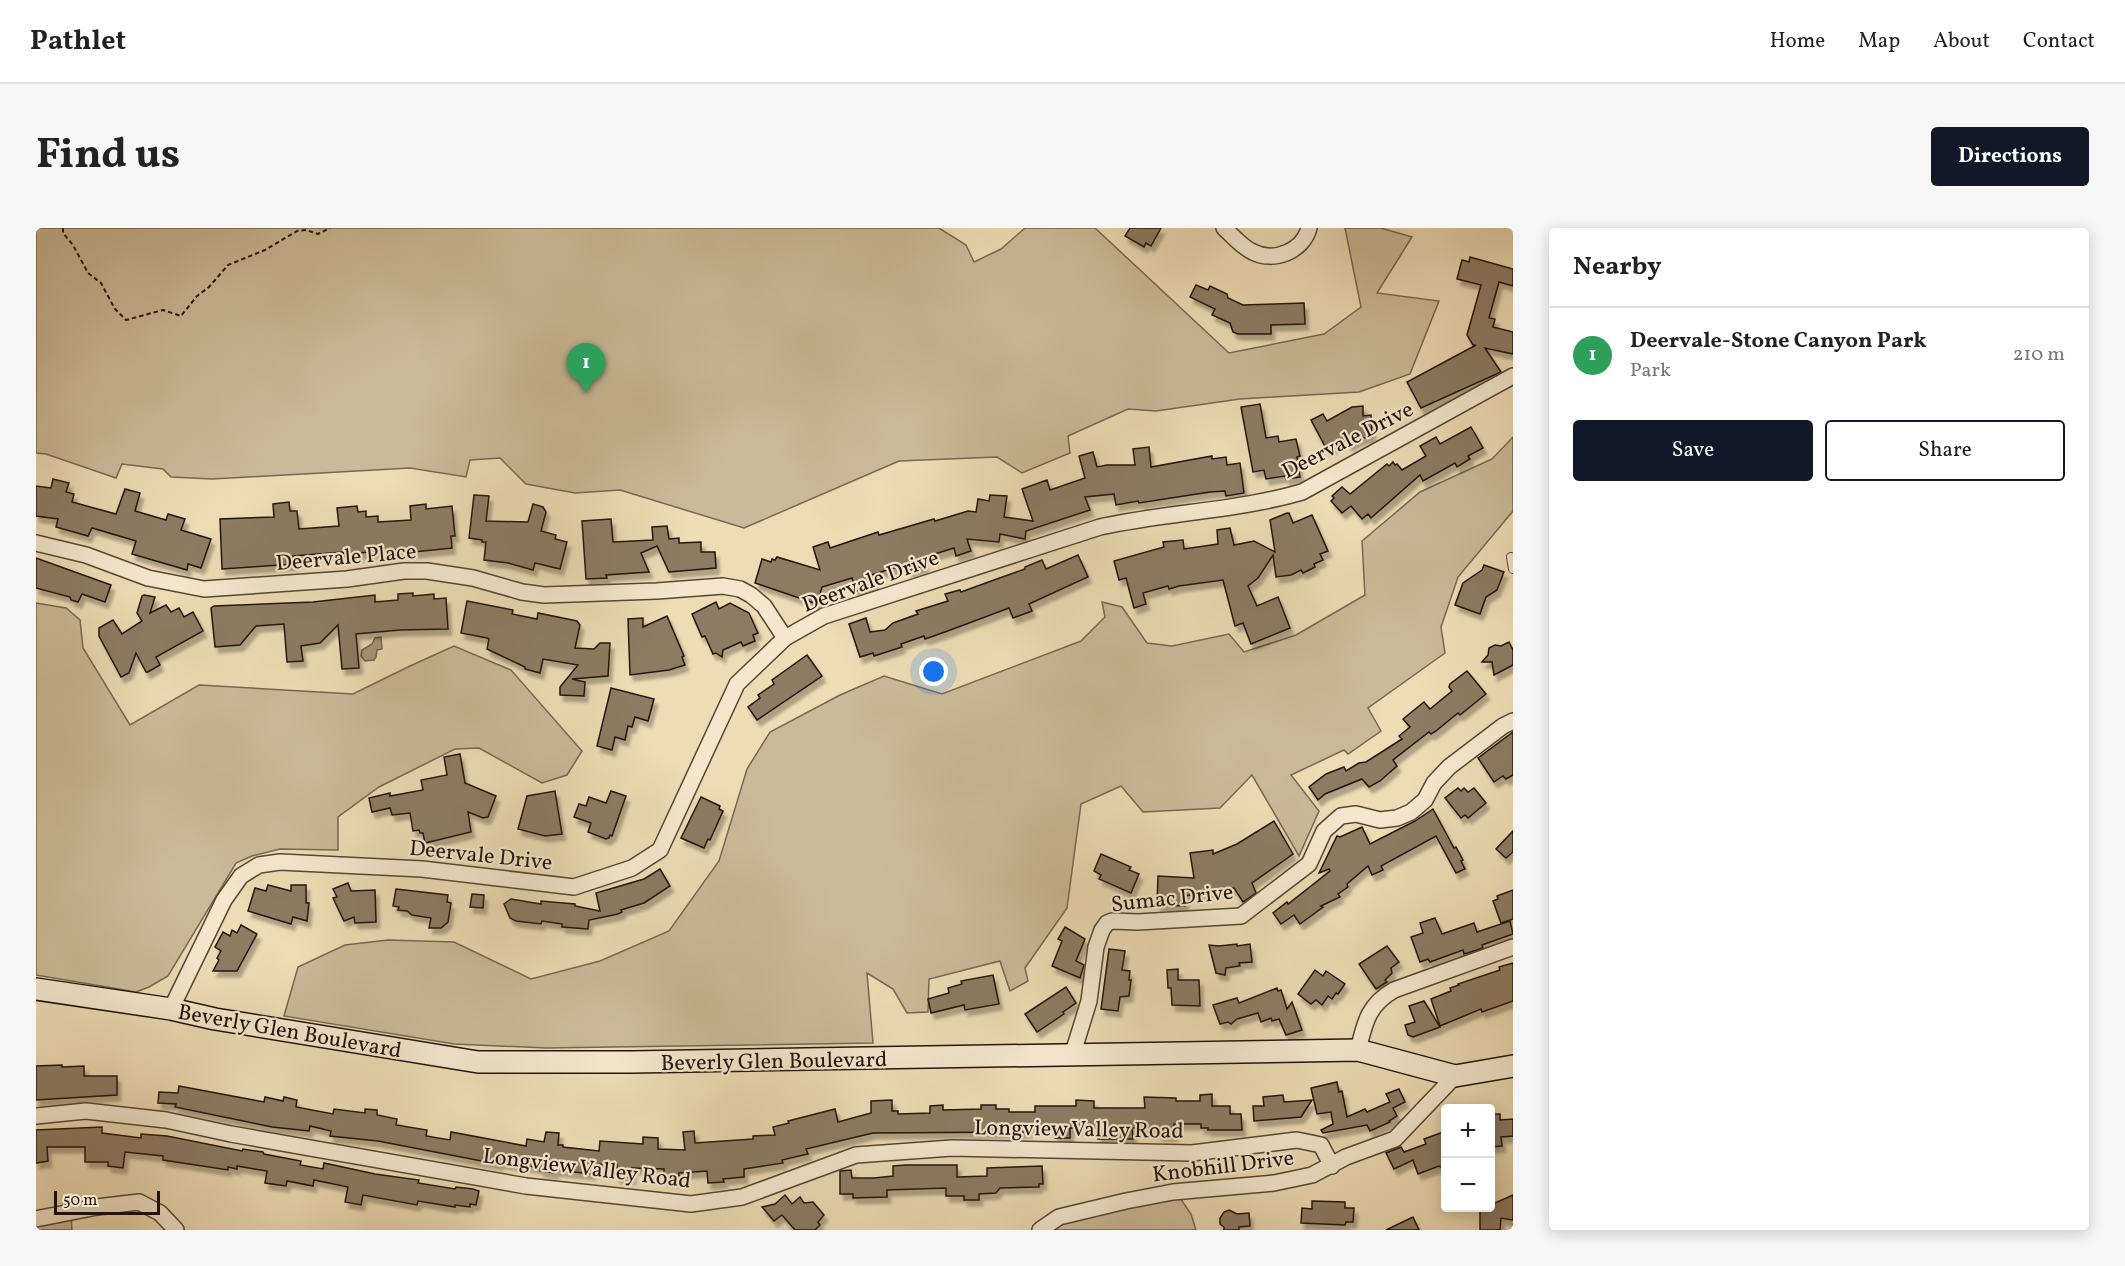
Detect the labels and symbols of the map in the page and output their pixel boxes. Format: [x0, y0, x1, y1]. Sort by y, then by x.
pin: 1 [566, 344, 606, 393]
street label: Deervale Drive [1277, 395, 1419, 488]
street label: Deervale Place [275, 537, 418, 580]
street label: Deervale Drive [798, 543, 944, 622]
your location [919, 657, 948, 686]
street label: Deervale Drive [408, 834, 554, 879]
street label: Sumac Drive [1110, 878, 1235, 921]
street label: Beverly Glen Boulevard [175, 998, 404, 1067]
street label: Beverly Glen Boulevard [660, 1045, 888, 1080]
street label: Longview Valley Road [974, 1113, 1184, 1148]
street label: Longview Valley Road [481, 1141, 693, 1198]
street label: Knobhill Drive [1151, 1143, 1296, 1192]
scale bar [54, 1188, 160, 1216]

